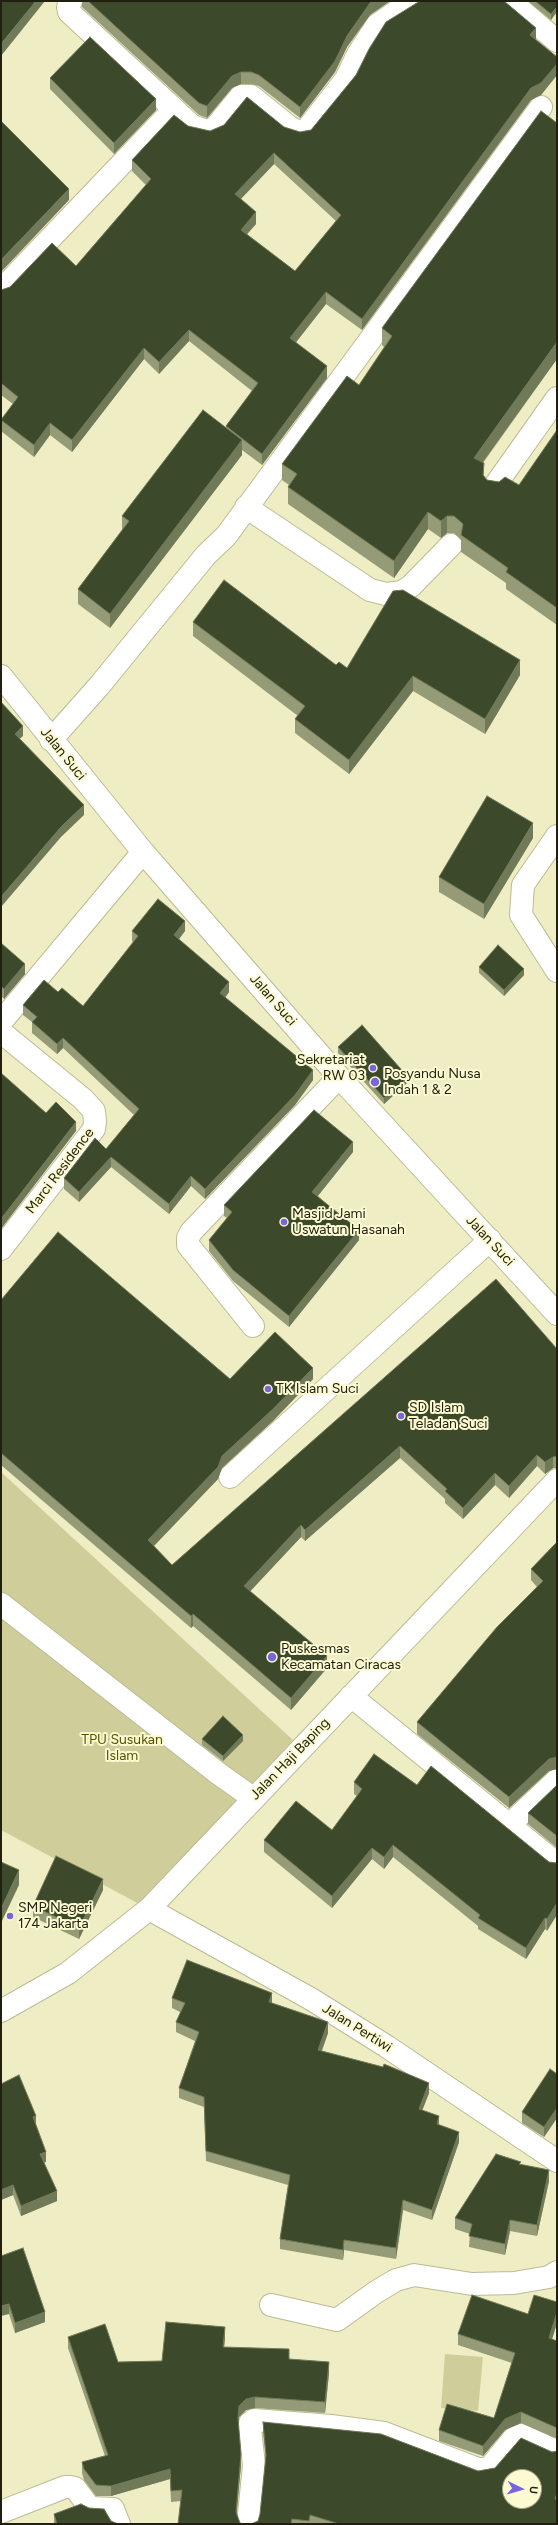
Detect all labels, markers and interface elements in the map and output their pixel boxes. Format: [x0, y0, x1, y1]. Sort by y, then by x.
street label: Jalan Suci [37, 724, 89, 784]
street label: Jalan Suci [246, 971, 300, 1029]
place label: Sekretariat RW 03 [297, 1052, 365, 1084]
marker: Sekretariat RW 03 [368, 1063, 378, 1073]
place label: Posyandu Nusa Indah 1 & 2 [384, 1066, 481, 1098]
marker: Posyandu Nusa Indah 1 & 2 [369, 1076, 381, 1088]
street label: Marci Residence [22, 1125, 98, 1217]
place label: Masjid Jami Uswatun Hasanah [292, 1206, 405, 1238]
street label: Jalan Suci [462, 1212, 518, 1270]
marker: Masjid Jami Uswatun Hasanah [279, 1217, 289, 1227]
place label: TK Islam Suci [276, 1381, 359, 1397]
marker: TK Islam Suci [263, 1384, 273, 1394]
place label: SD Islam Teladan Suci [409, 1400, 488, 1432]
marker: SD Islam Teladan Suci [396, 1411, 406, 1421]
place label: Puskesmas Kecamatan Ciracas [281, 1641, 401, 1674]
marker: Puskesmas Kecamatan Ciracas [266, 1651, 278, 1663]
street label: Jalan Haji Baping [247, 1715, 333, 1803]
park label: TPU Susukan Islam [81, 1732, 163, 1764]
place label: SMP Negeri 174 Jakarta [18, 1900, 92, 1932]
marker: SMP Negeri 174 Jakarta [5, 1911, 15, 1921]
street label: Jalan Pertiwi [319, 2000, 395, 2056]
north arrow [502, 2469, 542, 2509]
text: U [527, 2486, 540, 2494]

